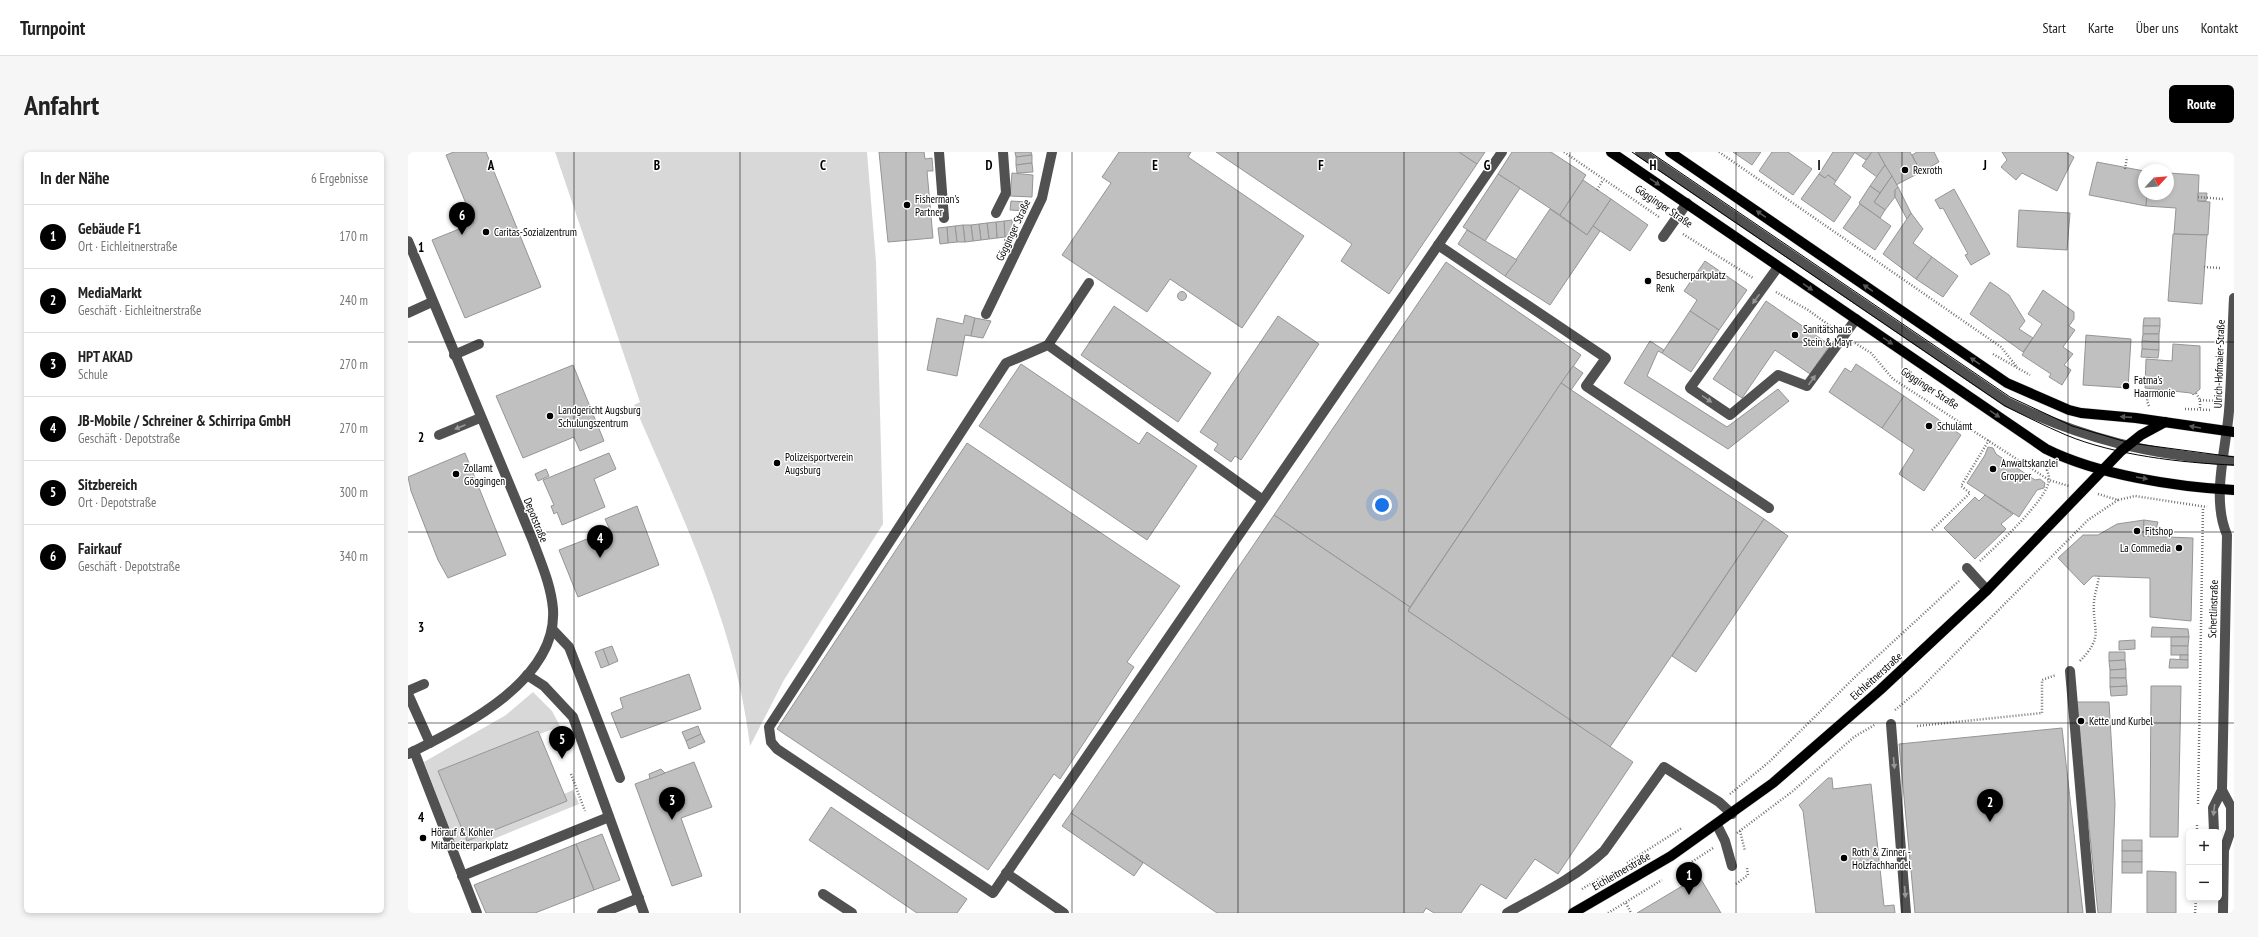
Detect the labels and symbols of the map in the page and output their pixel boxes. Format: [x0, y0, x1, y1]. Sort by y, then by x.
text: A [487, 157, 495, 174]
text: B [654, 157, 660, 174]
text: C [820, 157, 826, 174]
text: D [986, 157, 993, 174]
text: E [1152, 157, 1158, 174]
text: F [1318, 157, 1324, 174]
text: G [1484, 157, 1491, 174]
text: H [1650, 157, 1657, 174]
text: I [1817, 157, 1821, 174]
text: J [1982, 157, 1987, 174]
place label: Rexroth [1913, 163, 1943, 177]
north arrow [2138, 164, 2174, 200]
marker: Rexroth [1900, 165, 1910, 175]
one-way arrow [1649, 178, 1660, 186]
street label: Gögginger Straße [1632, 182, 1696, 231]
place label: Fisherman's Partner [915, 192, 960, 219]
street label: Gögginger Straße [993, 196, 1034, 263]
marker: Fisherman's Partner [902, 200, 912, 210]
pin: 6 [449, 202, 475, 235]
one-way arrow [1756, 210, 1766, 218]
place label: Caritas-Sozialzentrum [494, 225, 577, 239]
marker: Caritas-Sozialzentrum [481, 227, 491, 237]
text: 1 [418, 239, 424, 256]
place label: Besucherparkplatz Renk [1656, 268, 1726, 295]
marker: Besucherparkplatz Renk [1643, 276, 1653, 286]
one-way arrow [1803, 283, 1813, 291]
one-way arrow [1863, 284, 1873, 292]
one-way arrow [1751, 293, 1760, 304]
street label: Ulrich-Hofmaier-Straße [2210, 319, 2228, 409]
place label: Sanitätshaus Stein & Mayr [1803, 322, 1853, 349]
marker: Sanitätshaus Stein & Mayr [1790, 330, 1800, 340]
one-way arrow [1883, 337, 1893, 345]
one-way arrow [1970, 357, 1981, 365]
street label: Gögginger Straße [1898, 364, 1962, 412]
place label: Fatma's Haarmonie [2134, 373, 2176, 400]
one-way arrow [1807, 374, 1816, 385]
marker: Fatma's Haarmonie [2121, 381, 2131, 391]
one-way arrow [1701, 395, 1712, 403]
place label: Landgericht Augsburg Schulungszentrum [558, 403, 641, 430]
one-way arrow [1990, 410, 2001, 418]
marker: Landgericht Augsburg Schulungszentrum [545, 411, 555, 421]
one-way arrow [2120, 414, 2132, 420]
place label: Schulamt [1937, 419, 1972, 433]
marker: Schulamt [1924, 421, 1934, 431]
one-way arrow [454, 424, 465, 430]
one-way arrow [2189, 424, 2202, 430]
text: 2 [418, 429, 424, 446]
place label: Polizeisportverein Augsburg [785, 450, 853, 477]
place label: Anwaltskanzlei Gropper [2001, 456, 2058, 483]
marker: Polizeisportverein Augsburg [772, 458, 782, 468]
place label: Zollamt Göggingen [464, 461, 505, 488]
marker: Anwaltskanzlei Gropper [1988, 464, 1998, 474]
marker: Zollamt Göggingen [451, 469, 461, 479]
one-way arrow [2136, 475, 2148, 481]
your location [1372, 495, 1392, 515]
street label: Depotstraße [521, 496, 551, 545]
place label: Fitshop [2145, 524, 2173, 538]
pin: 4 [587, 525, 613, 558]
marker: Fitshop [2132, 526, 2142, 536]
place label: La Commedia [2120, 541, 2171, 555]
marker: La Commedia [2174, 543, 2184, 553]
street label: Schertlinstraße [2205, 579, 2221, 638]
text: 3 [418, 619, 424, 636]
street label: Eichleitnerstraße [1847, 649, 1905, 703]
place label: Kette und Kurbel [2089, 714, 2153, 728]
marker: Kette und Kurbel [2076, 716, 2086, 726]
pin: 5 [549, 726, 575, 759]
one-way arrow [1891, 756, 1898, 769]
pin: 3 [659, 787, 685, 820]
pin: 2 [1977, 789, 2003, 822]
one-way arrow [2211, 804, 2217, 816]
text: 4 [418, 809, 425, 826]
place label: Hörauf & Kohler Mitarbeiterparkplatz [431, 825, 508, 852]
marker: Hörauf & Kohler Mitarbeiterparkplatz [418, 833, 428, 843]
place label: Roth & Zinner - Holzfachhandel [1852, 845, 1912, 872]
street label: Eichleitnerstraße [1589, 849, 1653, 893]
marker: Roth & Zinner - Holzfachhandel [1839, 853, 1849, 863]
pin: 1 [1676, 862, 1702, 895]
one-way arrow [1901, 886, 1908, 898]

